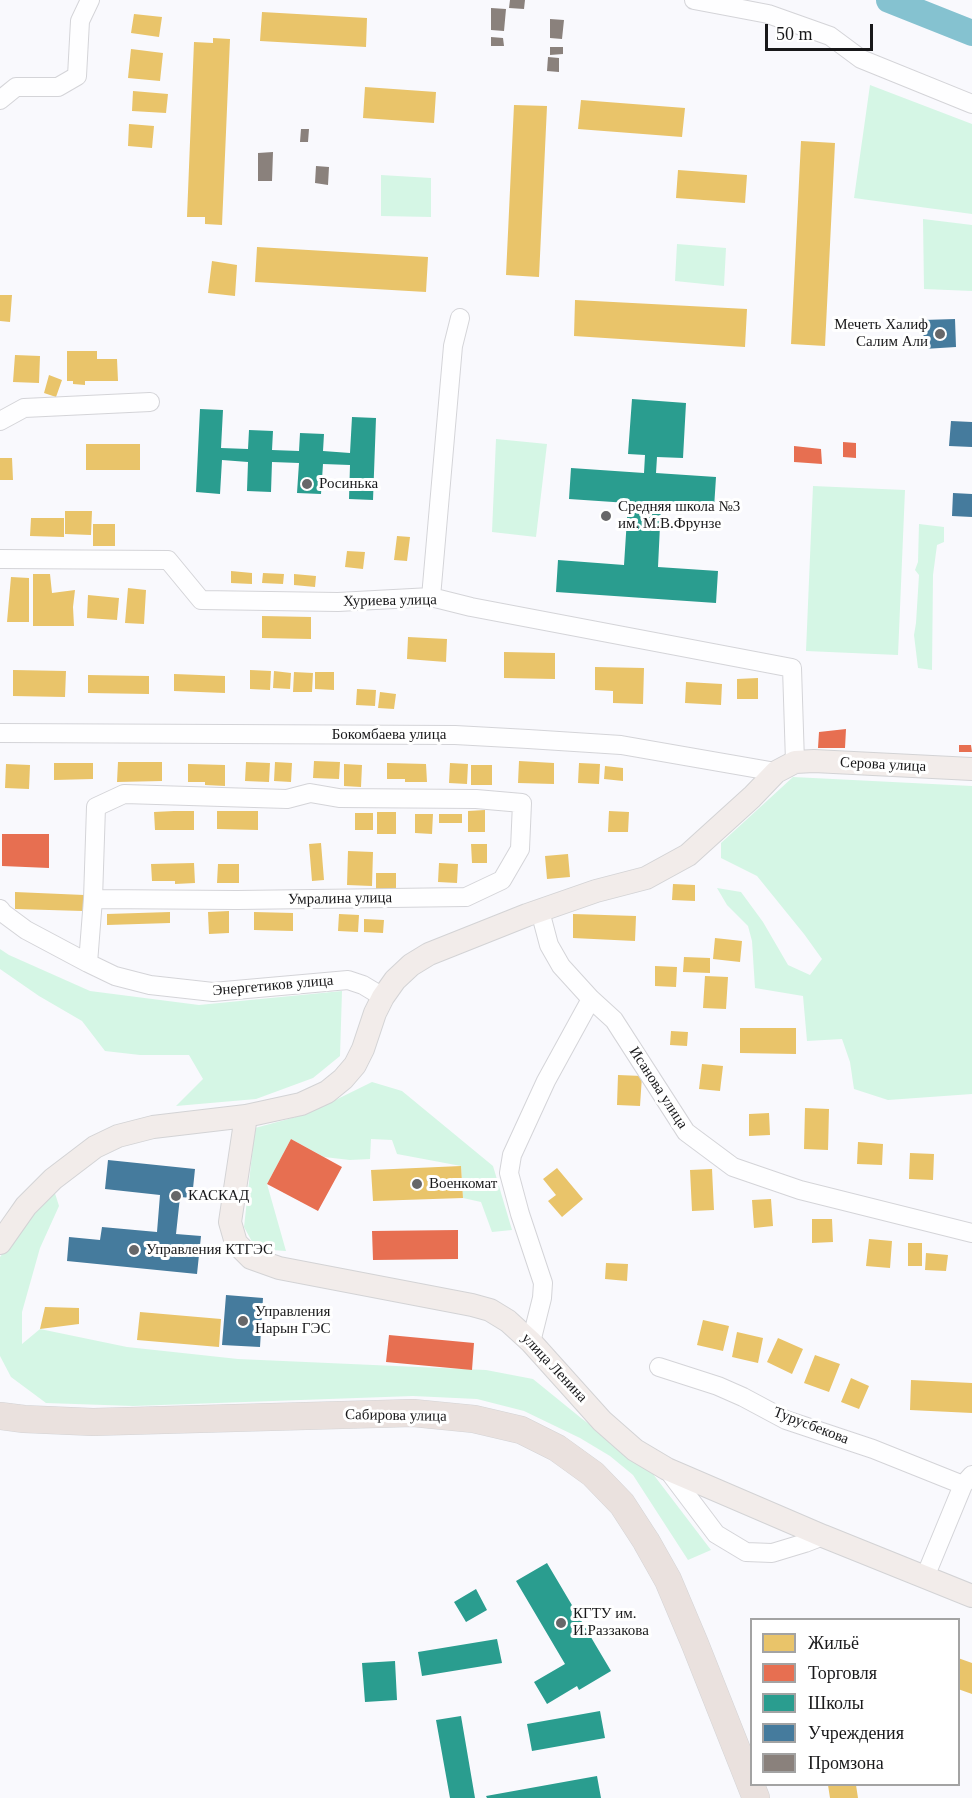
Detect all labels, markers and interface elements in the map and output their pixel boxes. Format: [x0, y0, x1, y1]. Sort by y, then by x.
scale bar [768, 12, 876, 50]
text: 50 m [776, 24, 813, 44]
place label: Мечеть Халиф Салим Али [834, 316, 928, 351]
marker: Мечеть Халиф Салим Али [933, 327, 947, 341]
place label: Росинька [319, 475, 378, 493]
marker: Росинька [300, 477, 314, 491]
place label: Средняя школа №3 им. М.В.Фрунзе [618, 498, 740, 533]
marker: Средняя школа №3 им. М.В.Фрунзе [599, 509, 613, 523]
street label: Хуриева улица [343, 591, 437, 611]
street label: Бокомбаева улица [332, 726, 446, 744]
street label: Серова улица [839, 754, 927, 776]
street label: Умралина улица [288, 889, 392, 909]
street label: Энергетиков улица [212, 972, 334, 1000]
street label: Исанова улица [625, 1044, 691, 1132]
place label: Военкомат [429, 1175, 497, 1193]
marker: Военкомат [410, 1177, 424, 1191]
place label: КАСКАД [188, 1187, 249, 1205]
marker: КАСКАД [169, 1189, 183, 1203]
place label: Управления КТГЭС [146, 1241, 273, 1259]
marker: Управления КТГЭС [127, 1243, 141, 1257]
place label: Управления Нарын ГЭС [255, 1303, 330, 1338]
marker: Управления Нарын ГЭС [236, 1314, 250, 1328]
street label: улица Ленина [517, 1330, 591, 1406]
street label: Турусбекова [771, 1403, 851, 1449]
street label: Сабирова улица [345, 1406, 447, 1426]
place label: КГТУ им. И.Раззакова [573, 1605, 649, 1640]
marker: КГТУ им. И.Раззакова [554, 1616, 568, 1630]
legend [750, 1618, 960, 1786]
text: Жильё [808, 1633, 859, 1653]
text: Торговля [808, 1663, 877, 1683]
text: Школы [808, 1693, 864, 1713]
text: Учреждения [808, 1723, 904, 1743]
text: Промзона [808, 1753, 884, 1773]

